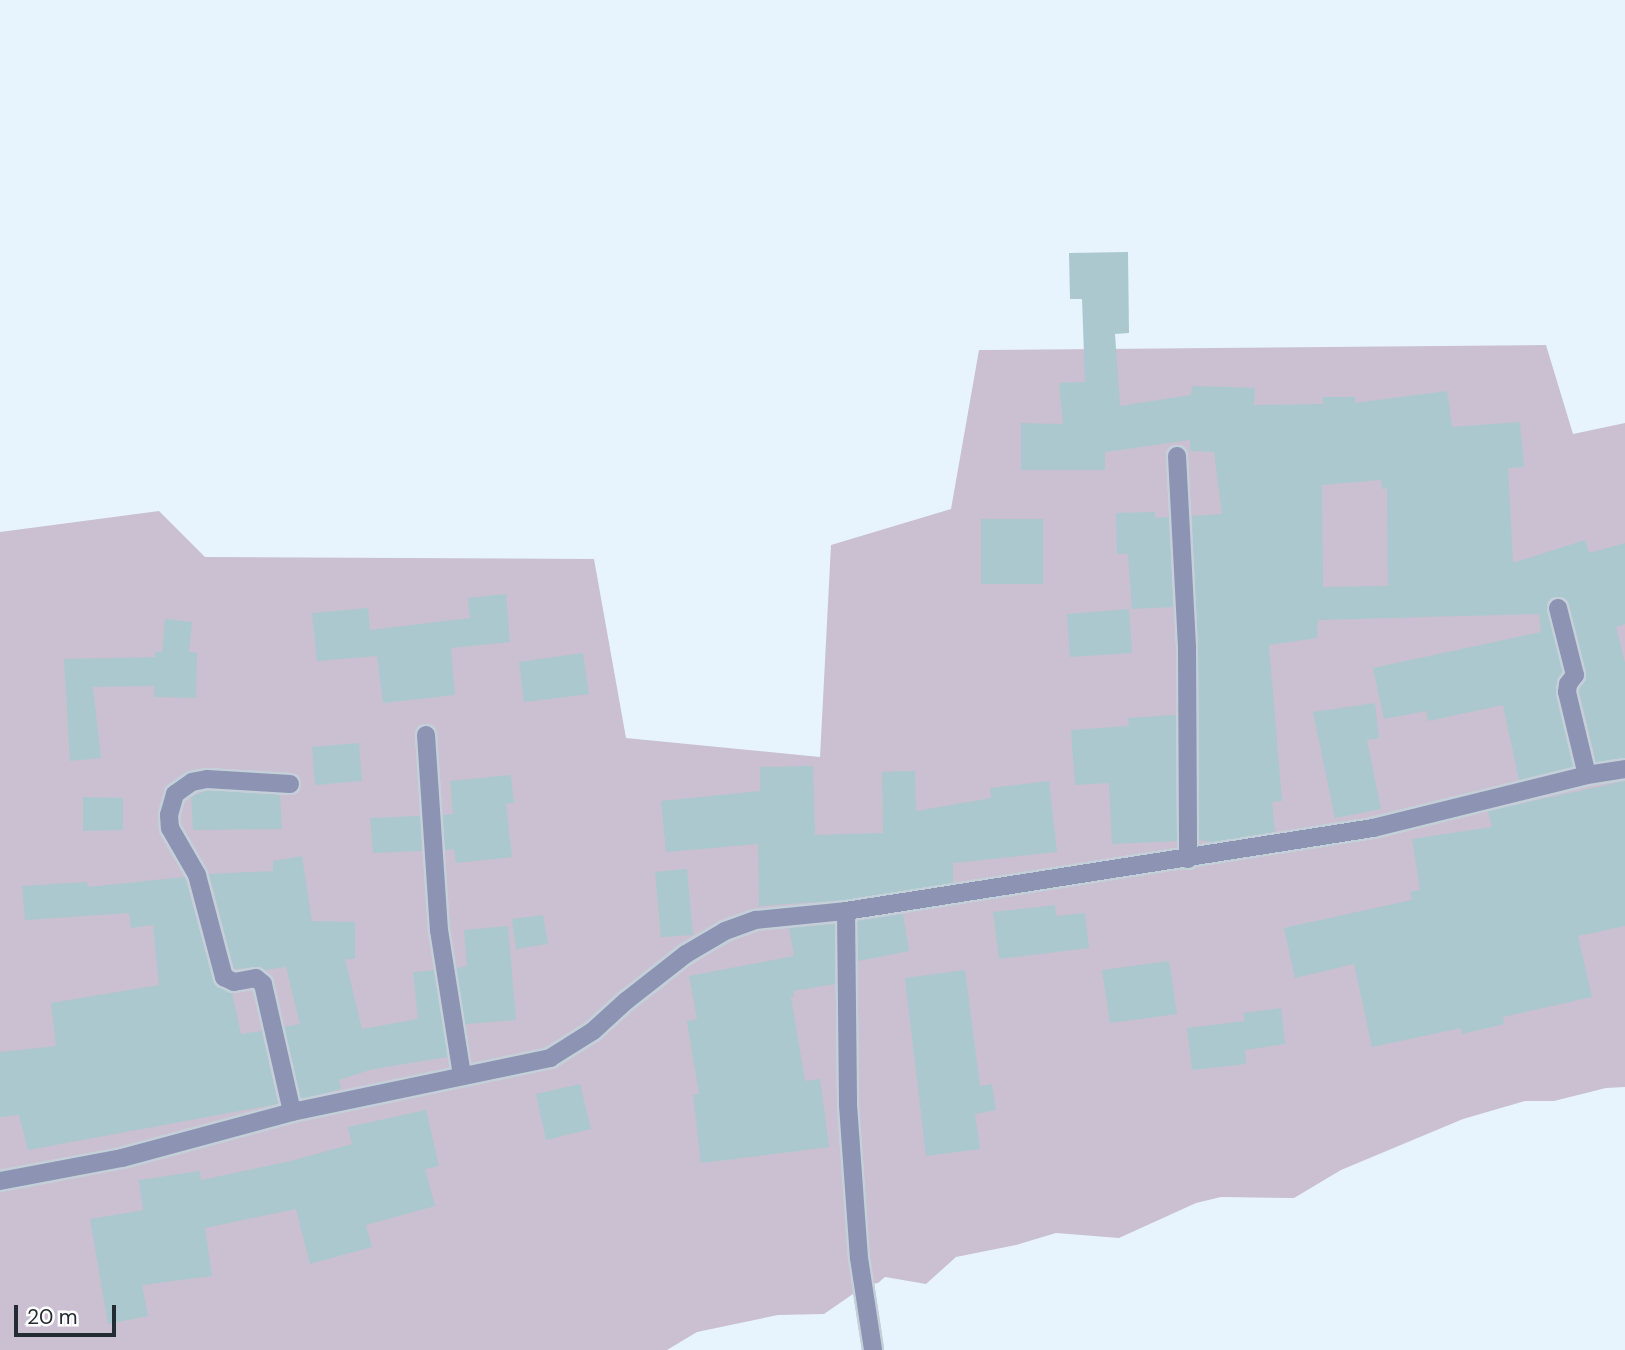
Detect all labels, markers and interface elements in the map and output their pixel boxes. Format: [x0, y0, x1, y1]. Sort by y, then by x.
scale bar [18, 1290, 119, 1334]
text: 20 m [27, 1303, 78, 1331]

